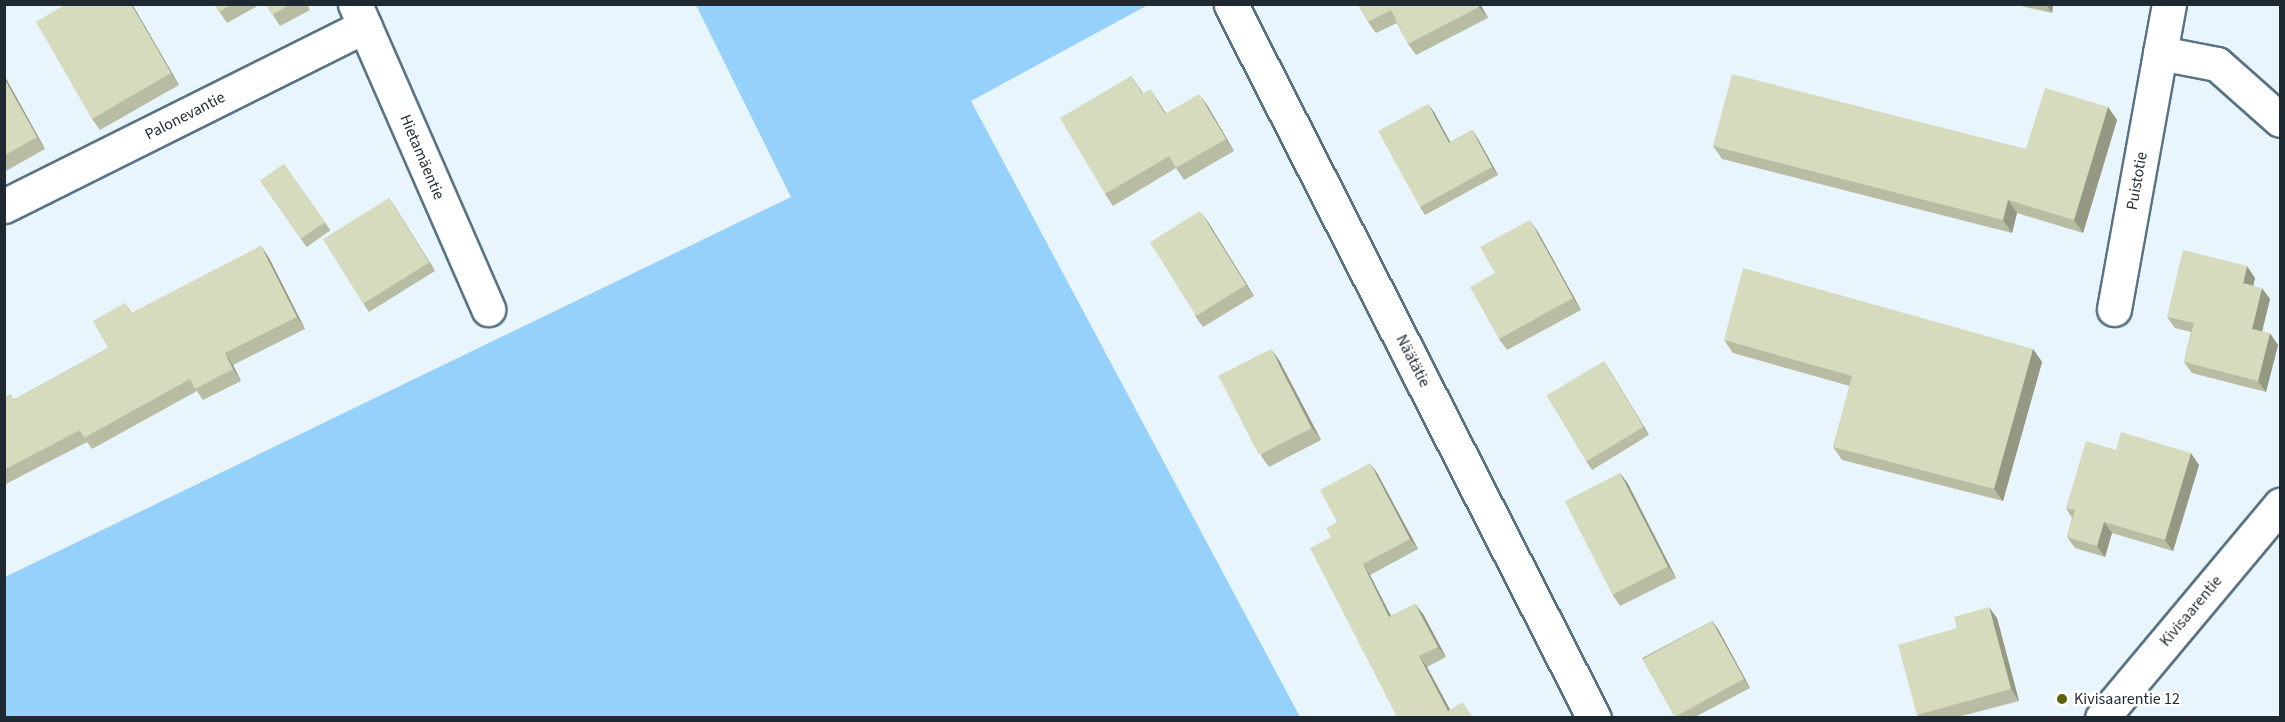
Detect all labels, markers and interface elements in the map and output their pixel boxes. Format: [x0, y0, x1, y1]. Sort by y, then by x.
street label: Palonevantie [142, 88, 228, 144]
street label: Hietamäentie [395, 112, 449, 202]
street label: Puistotie [2122, 150, 2152, 212]
street label: Näätätie [1392, 331, 1434, 391]
street label: Kivisaarentie [2156, 572, 2226, 650]
place label: Kivisaarentie 12 [2074, 689, 2180, 709]
marker: Kivisaarentie 12 [2055, 692, 2069, 706]

